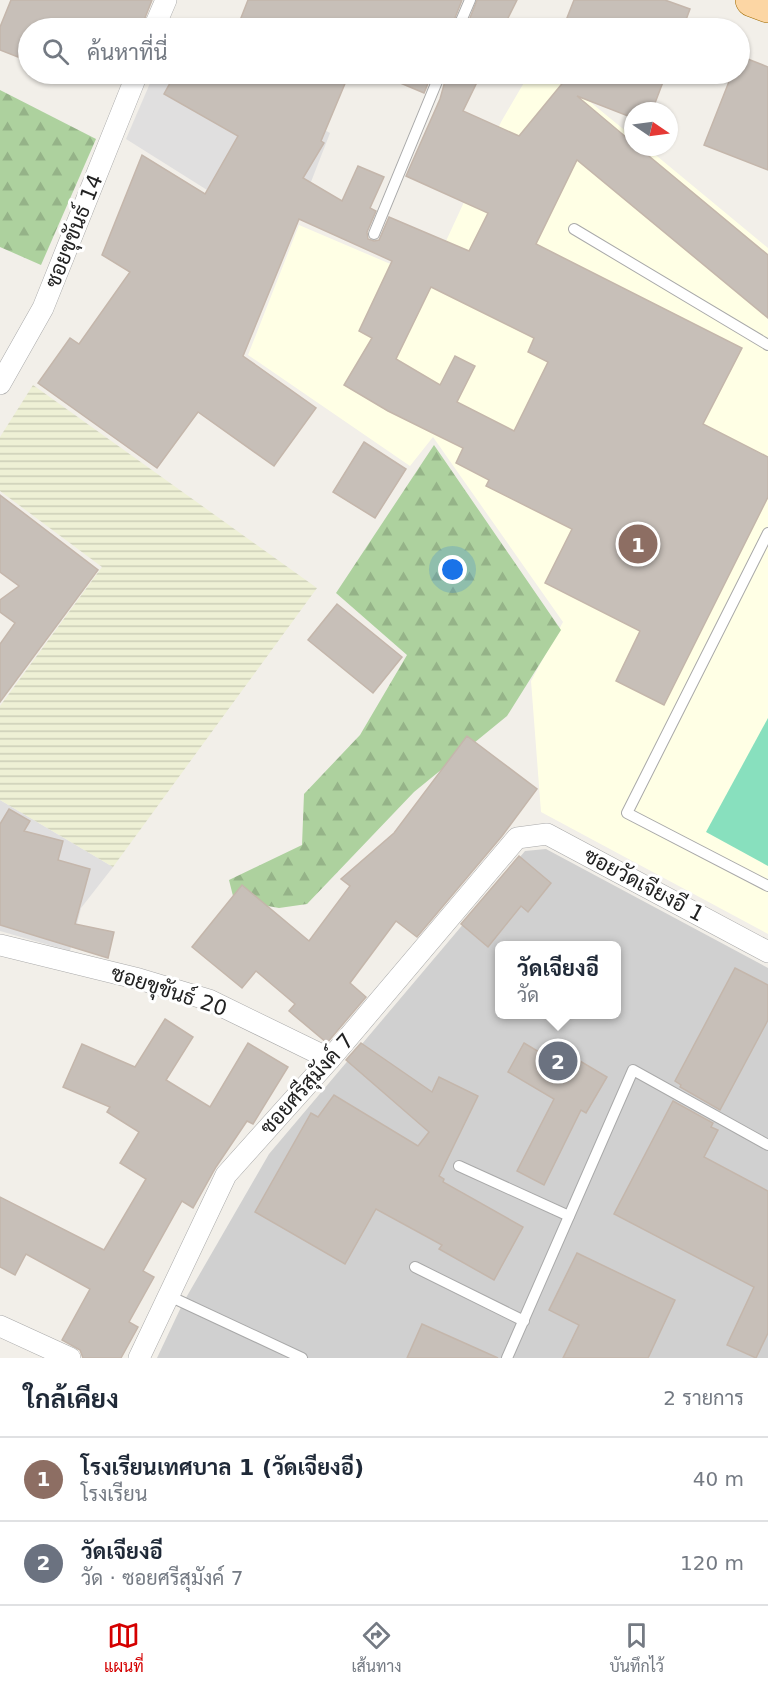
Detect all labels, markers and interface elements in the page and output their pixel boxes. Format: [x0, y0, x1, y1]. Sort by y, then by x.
search box [18, 18, 750, 84]
icon: search [39, 35, 72, 68]
text: ค้นหาที่นี่ [87, 40, 167, 65]
north arrow [624, 102, 678, 156]
street label: ซอยขุขันธ์ 14 [38, 170, 110, 292]
pin: 1 [618, 522, 658, 566]
your location [438, 555, 467, 584]
street label: ซอยวัดเจียงอี 1 [580, 842, 709, 927]
popup [495, 941, 621, 1019]
text: วัดเจียงอี [517, 956, 599, 981]
street label: ซอยขุขันธ์ 20 [107, 959, 231, 1023]
text: วัด [517, 983, 539, 1007]
street label: ซอยศรีสุมังค์ 7 [254, 1027, 360, 1141]
pin: 2 [538, 1038, 578, 1084]
text: ใกล้เคียง [24, 1384, 119, 1414]
text: 2 รายการ [663, 1386, 744, 1410]
text: โรงเรียนเทศบาล 1 (วัดเจียงอี) [81, 1455, 364, 1480]
text: 1 [37, 1467, 50, 1491]
text: 40 m [693, 1467, 744, 1491]
text: โรงเรียน [81, 1482, 147, 1506]
text: วัดเจียงอี [81, 1539, 163, 1564]
text: 2 [37, 1551, 50, 1575]
text: 120 m [680, 1551, 744, 1575]
text: วัด · ซอยศรีสุมังค์ 7 [81, 1566, 243, 1590]
tab: แผนที่ [104, 1619, 144, 1676]
tab: เส้นทาง [352, 1619, 402, 1676]
tab: บันทึกไว้ [609, 1619, 664, 1676]

